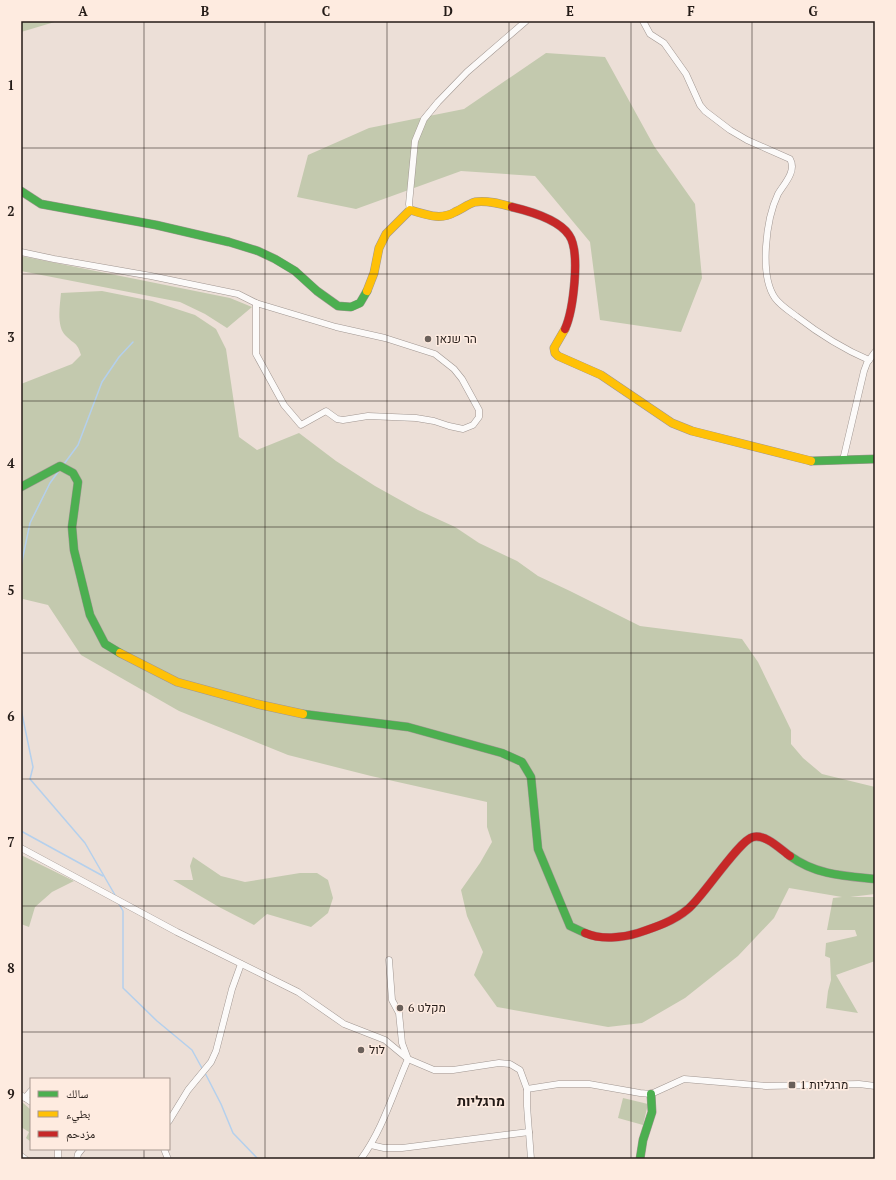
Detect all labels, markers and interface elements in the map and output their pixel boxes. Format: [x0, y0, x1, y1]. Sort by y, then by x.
text: A [78, 2, 88, 20]
text: B [201, 2, 209, 20]
text: C [322, 2, 330, 20]
text: D [443, 2, 453, 20]
text: E [566, 2, 574, 20]
text: F [687, 2, 695, 20]
text: G [808, 2, 818, 20]
text: 1 [7, 76, 15, 94]
text: 2 [7, 202, 15, 220]
text: 3 [7, 328, 15, 346]
place label: הר שנאן [436, 331, 477, 346]
marker: הר שנאן [423, 334, 433, 344]
text: 4 [7, 454, 15, 472]
text: 5 [7, 581, 15, 599]
text: 6 [7, 707, 15, 725]
text: 7 [7, 833, 15, 851]
text: 8 [7, 959, 15, 977]
place label: מקלט 6 [408, 1000, 446, 1015]
marker: מקלט 6 [395, 1003, 405, 1013]
place label: לול [369, 1042, 385, 1057]
marker: לול [356, 1045, 366, 1055]
place label: מרגליות 1 [800, 1077, 848, 1092]
legend [30, 1078, 170, 1150]
marker: מרגליות 1 [787, 1080, 797, 1090]
text: 9 [7, 1085, 15, 1103]
text: سالك [66, 1086, 88, 1101]
district label: מרגליות [457, 1091, 505, 1110]
text: بطيء [66, 1106, 90, 1124]
text: مزدحم [66, 1126, 95, 1142]

